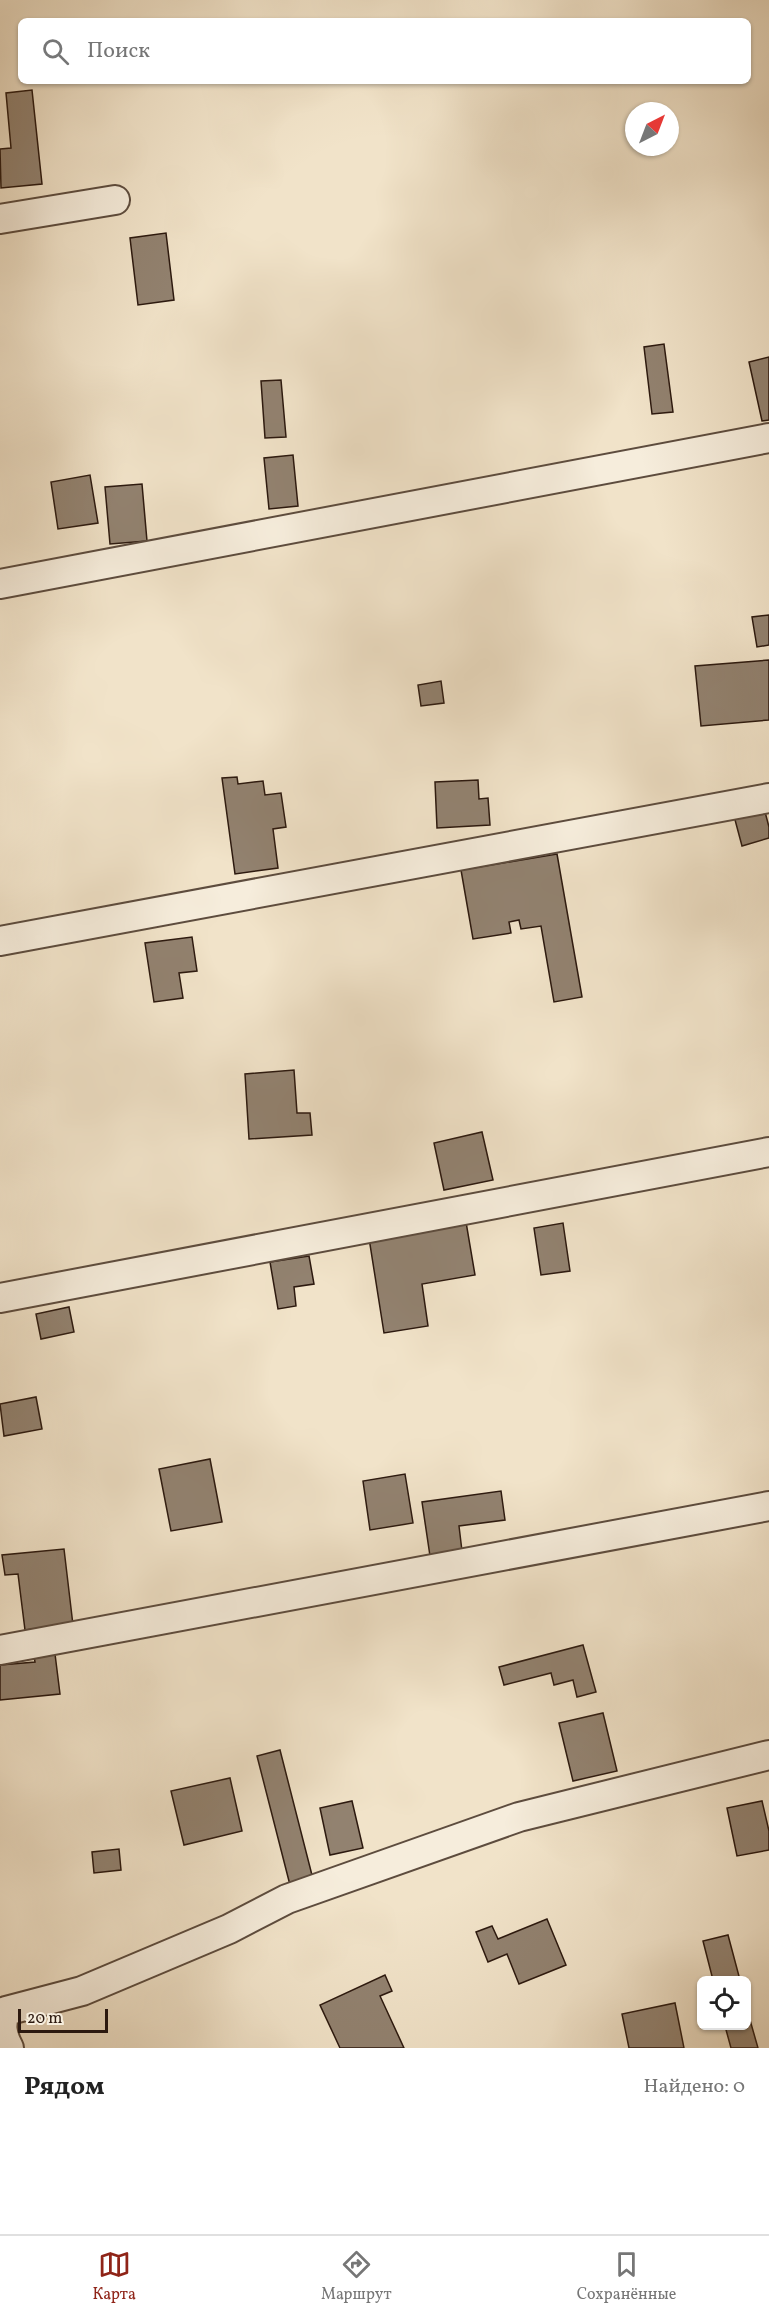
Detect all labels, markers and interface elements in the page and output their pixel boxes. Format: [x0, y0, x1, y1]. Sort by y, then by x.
search box [18, 18, 751, 84]
icon: search [39, 35, 72, 68]
text: Поиск [87, 36, 150, 67]
north arrow [625, 102, 679, 156]
map controls [697, 1976, 751, 2030]
button: locate [697, 1976, 751, 2030]
scale bar [18, 2006, 108, 2034]
text: 20 m [27, 2008, 62, 2030]
text: Рядом [24, 2069, 104, 2105]
text: Найдено: 0 [643, 2073, 745, 2101]
tab: Карта [93, 2248, 136, 2306]
tab: Маршрут [321, 2248, 392, 2306]
tab: Сохранённые [577, 2248, 676, 2306]

